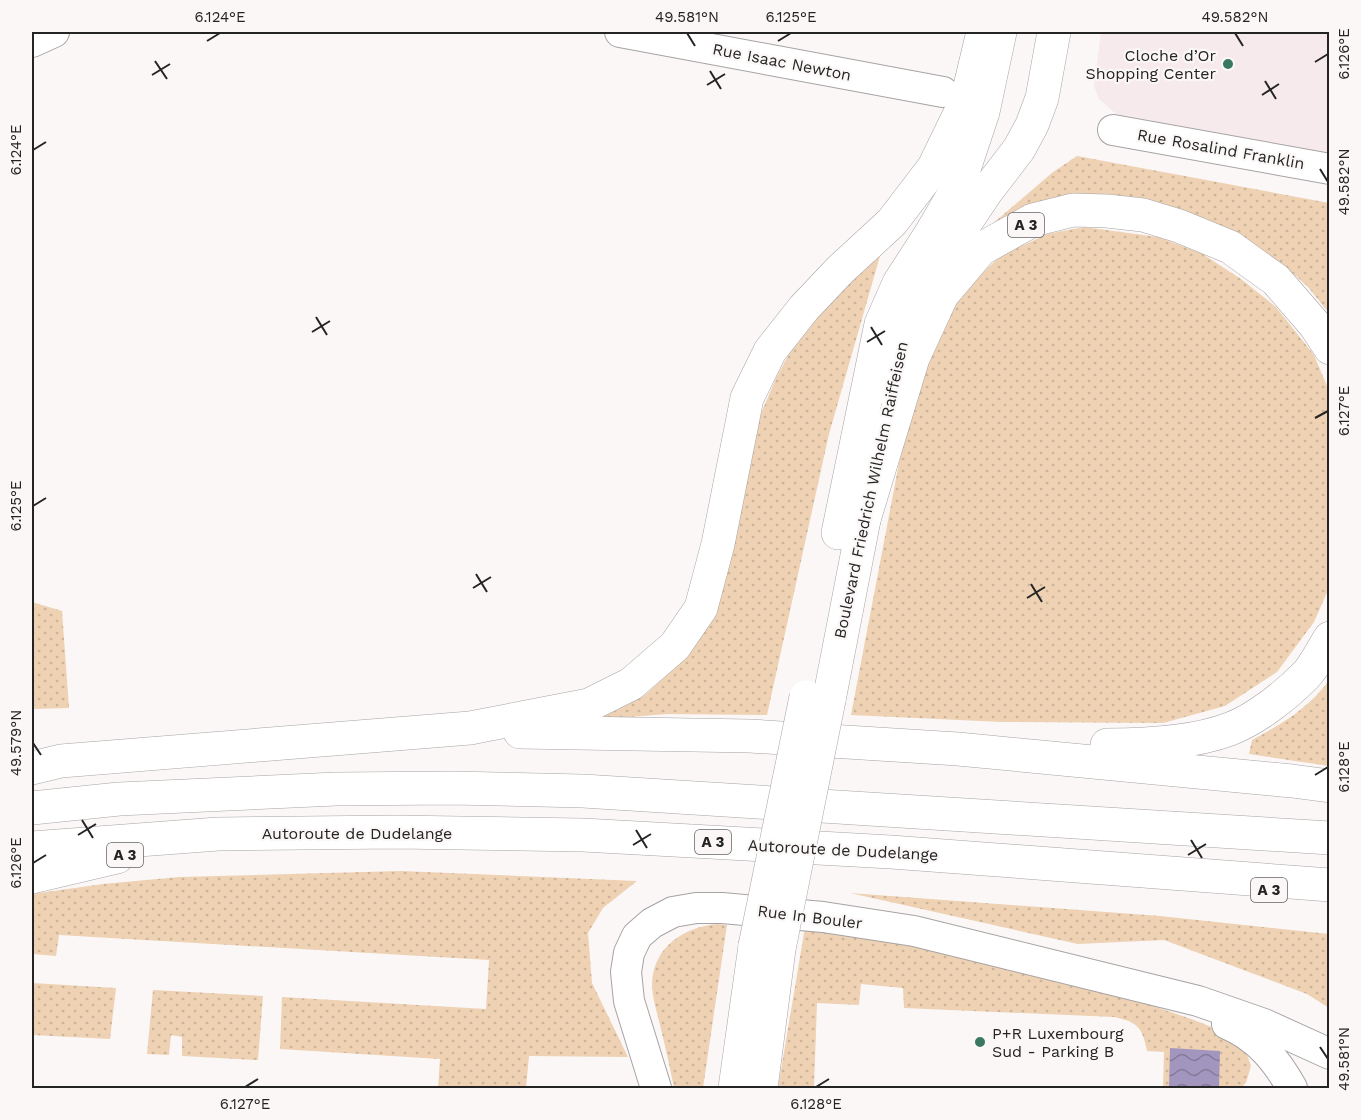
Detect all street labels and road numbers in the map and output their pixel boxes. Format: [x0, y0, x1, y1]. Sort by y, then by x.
street label: Rue Isaac Newton [711, 39, 853, 85]
street label: Rue Rosalind Franklin [1136, 125, 1306, 173]
road number: A 3 [1008, 213, 1044, 237]
street label: Boulevard Friedrich Wilhelm Raiffeisen [830, 340, 912, 640]
street label: Autoroute de Dudelange [262, 824, 452, 843]
road number: A 3 [695, 830, 731, 854]
street label: Autoroute de Dudelange [747, 836, 939, 864]
road number: A 3 [107, 843, 143, 867]
road number: A 3 [1251, 878, 1287, 902]
street label: Rue In Bouler [756, 901, 864, 933]

